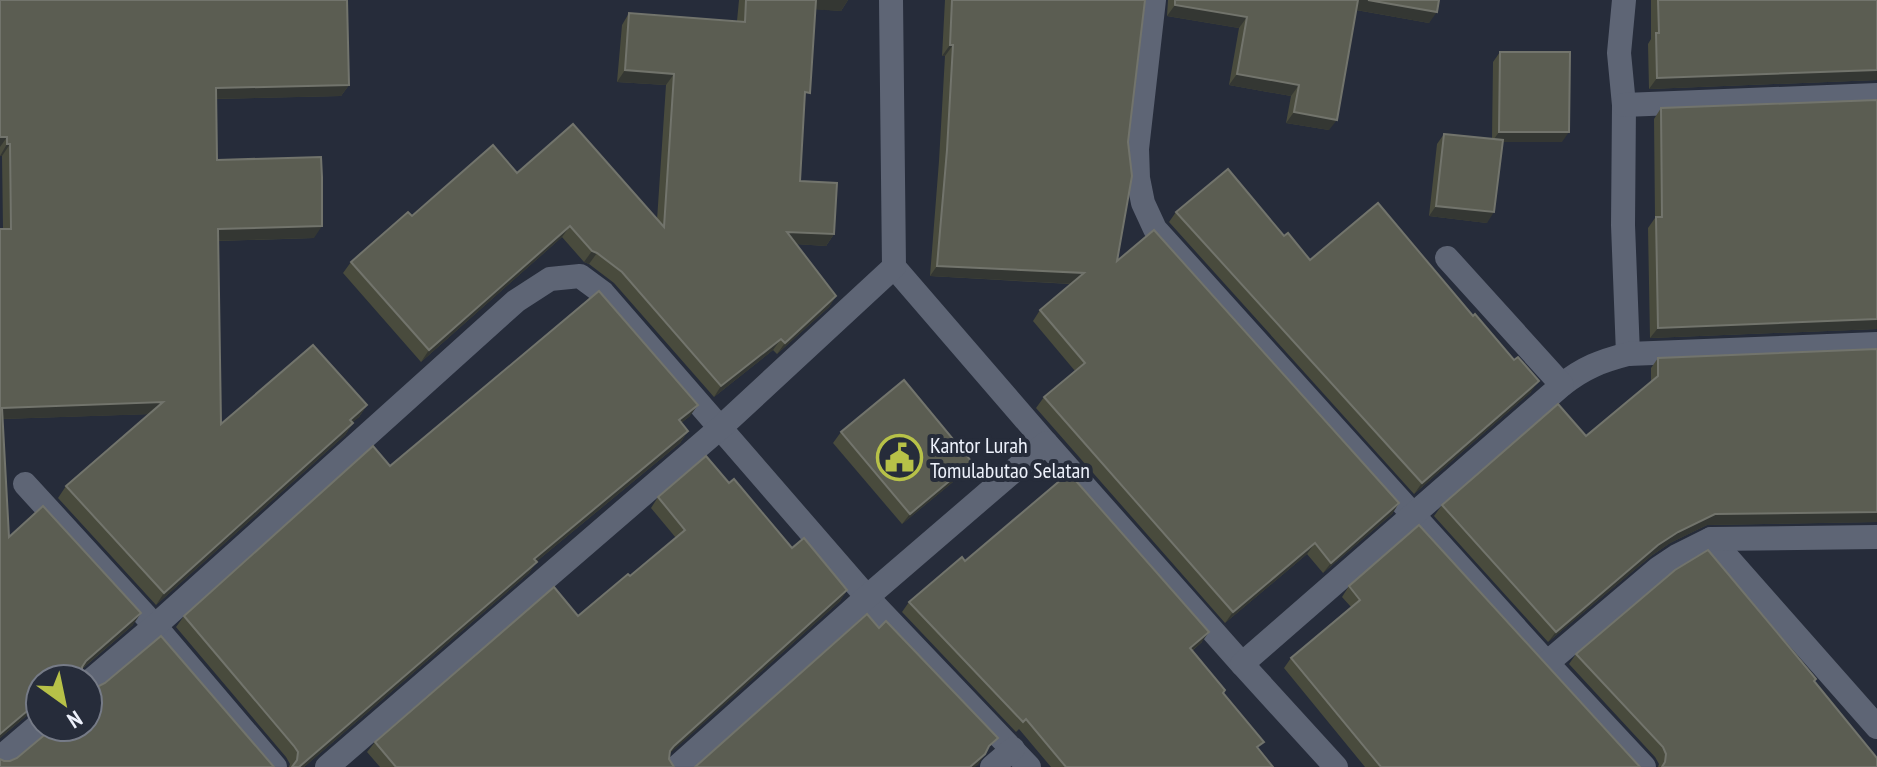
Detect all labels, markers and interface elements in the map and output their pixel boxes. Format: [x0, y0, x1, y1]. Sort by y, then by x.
place label: Kantor Lurah Tomulabutao Selatan [930, 431, 1090, 484]
public building icon: Kantor Lurah Tomulabutao Selatan [875, 434, 923, 482]
north arrow [24, 663, 104, 743]
text: N [62, 705, 88, 735]

